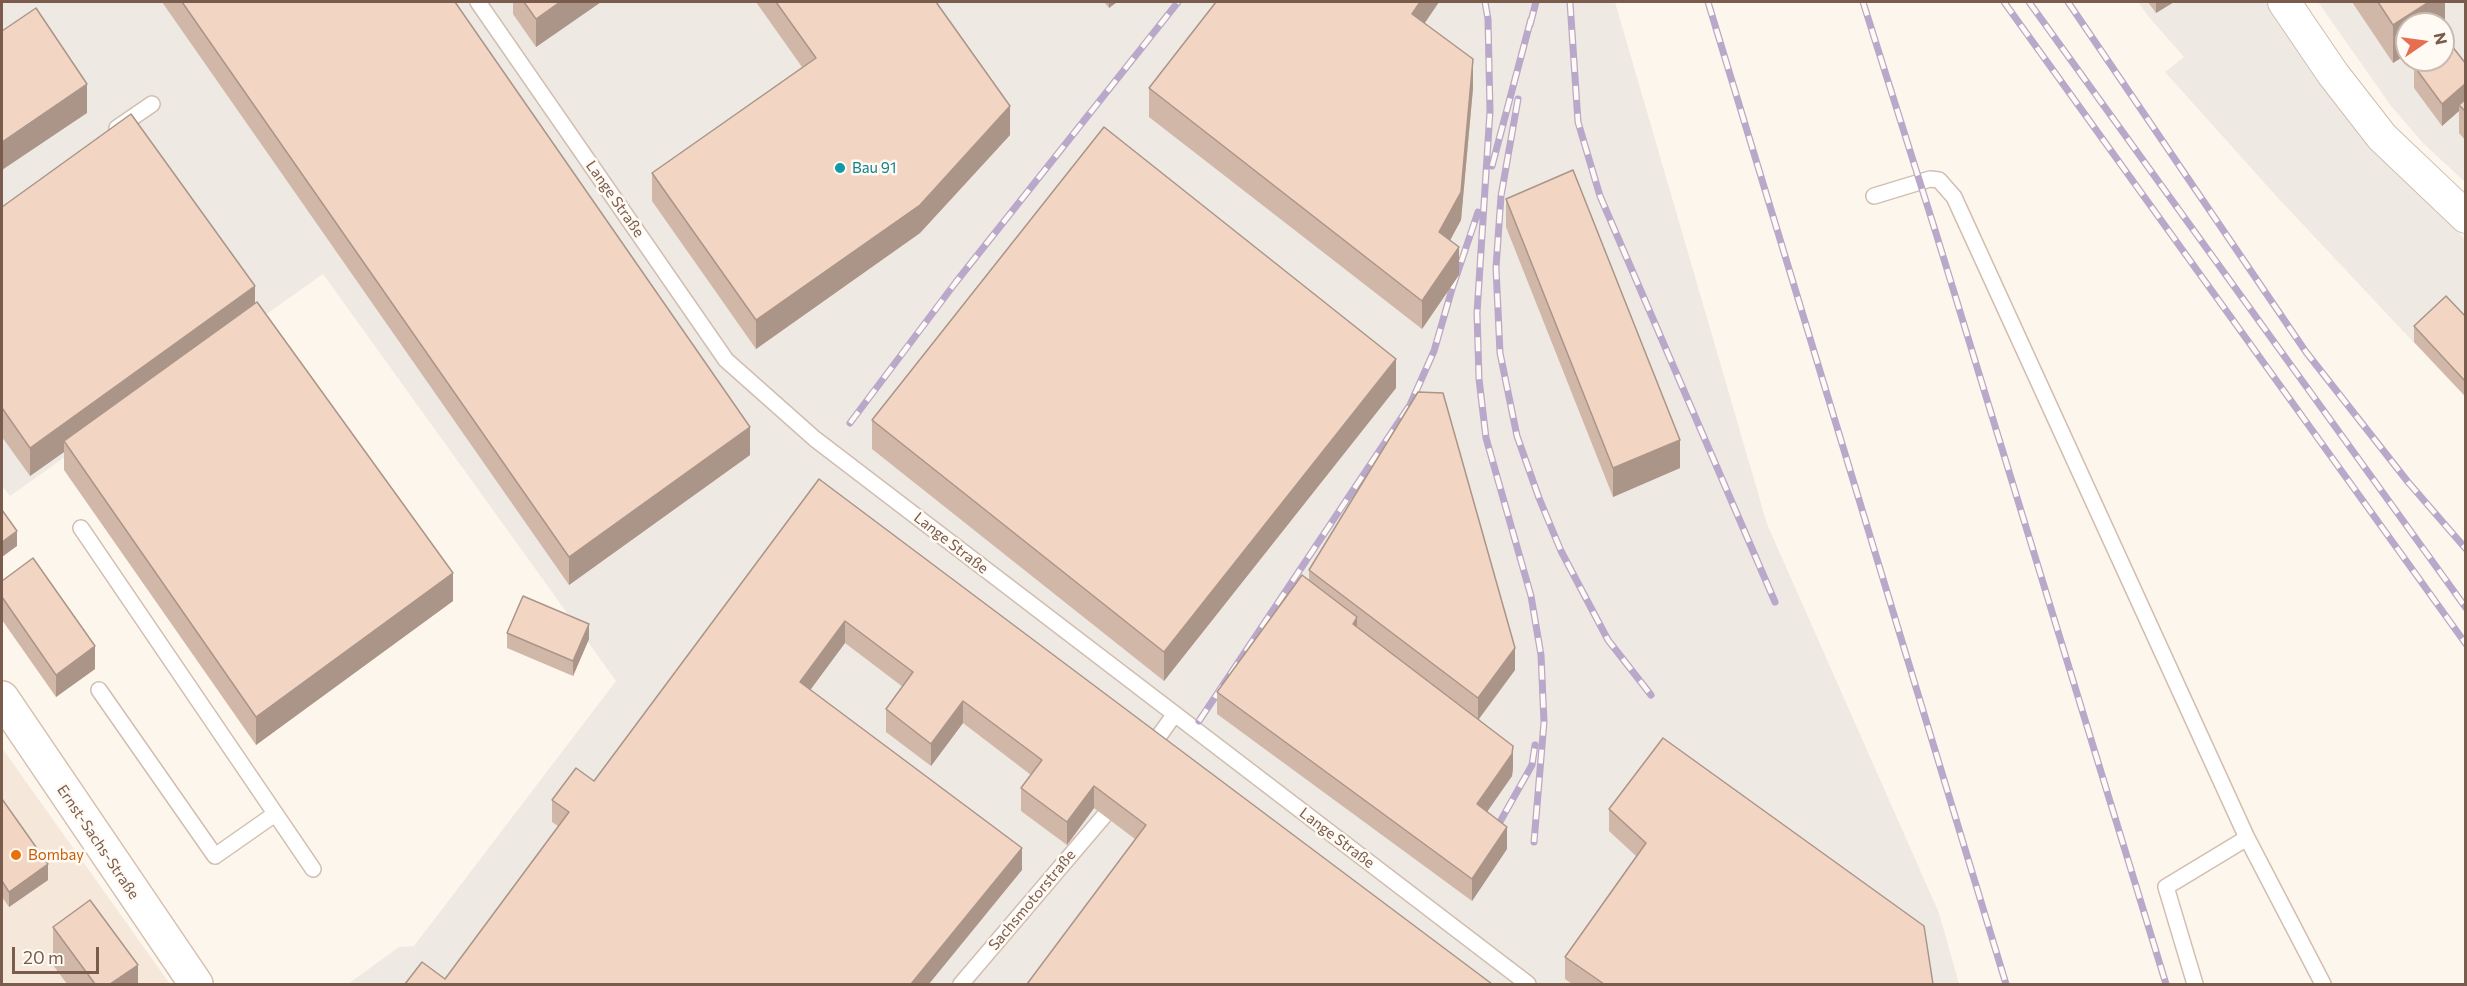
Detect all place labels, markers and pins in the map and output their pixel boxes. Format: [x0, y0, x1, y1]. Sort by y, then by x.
place label: Bau 91 [852, 159, 896, 177]
marker: Bau 91 [833, 161, 847, 175]
place label: Bombay [28, 846, 84, 864]
marker: Bombay [9, 848, 23, 862]

